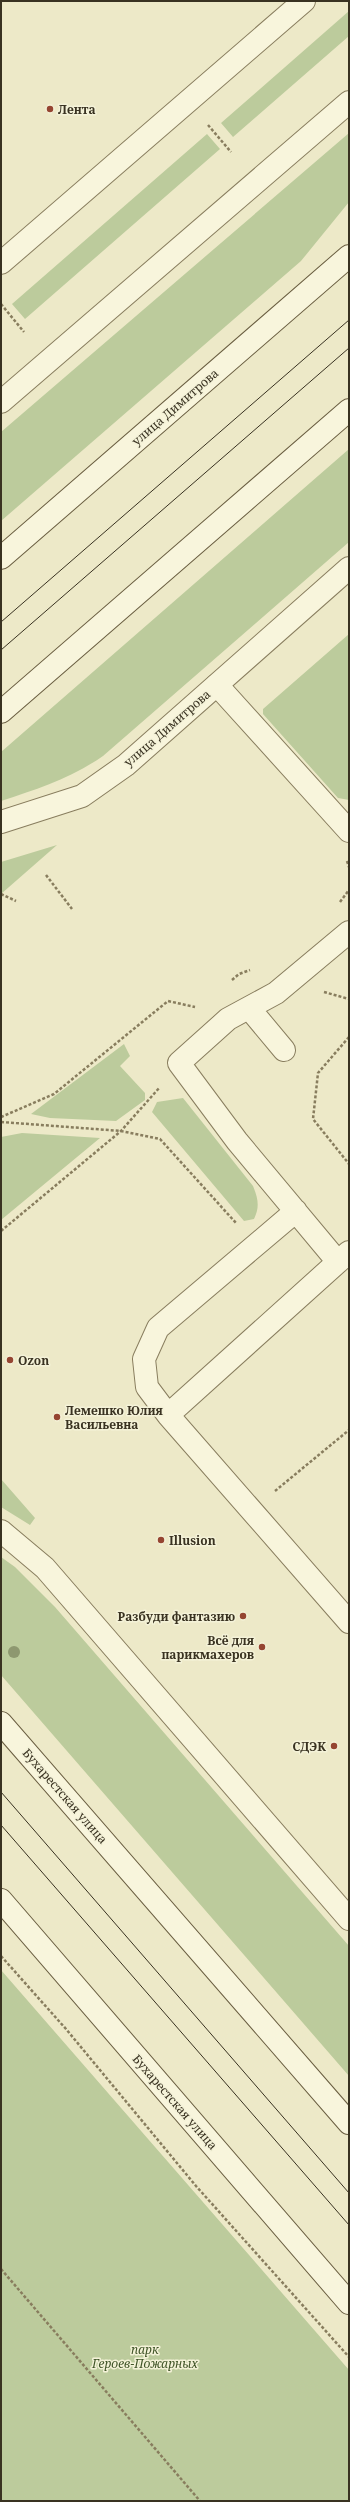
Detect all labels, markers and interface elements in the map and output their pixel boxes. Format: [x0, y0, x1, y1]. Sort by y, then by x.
place label: Лента [58, 101, 96, 118]
marker: Лента [45, 104, 55, 114]
street label: улица Димитрова [128, 365, 222, 449]
street label: улица Димитрова [120, 686, 214, 770]
place label: Ozon [18, 1352, 49, 1369]
marker: Ozon [5, 1355, 15, 1365]
place label: Лемешко Юлия Васильевна [65, 1402, 164, 1433]
marker: Лемешко Юлия Васильевна [52, 1412, 62, 1422]
place label: Illusion [169, 1532, 216, 1549]
marker: Illusion [156, 1535, 166, 1545]
place label: Разбуди фантазию [118, 1608, 235, 1625]
marker: Разбуди фантазию [238, 1611, 248, 1621]
place label: Всё для парикмахеров [161, 1632, 255, 1663]
marker: Всё для парикмахеров [257, 1642, 267, 1652]
place label: СДЭК [292, 1738, 326, 1755]
marker: СДЭК [329, 1741, 339, 1751]
street label: Бухарестская улица [19, 1745, 111, 1847]
street label: Бухарестская улица [129, 2051, 221, 2153]
park label: парк Героев-Пожарных [91, 2341, 199, 2372]

